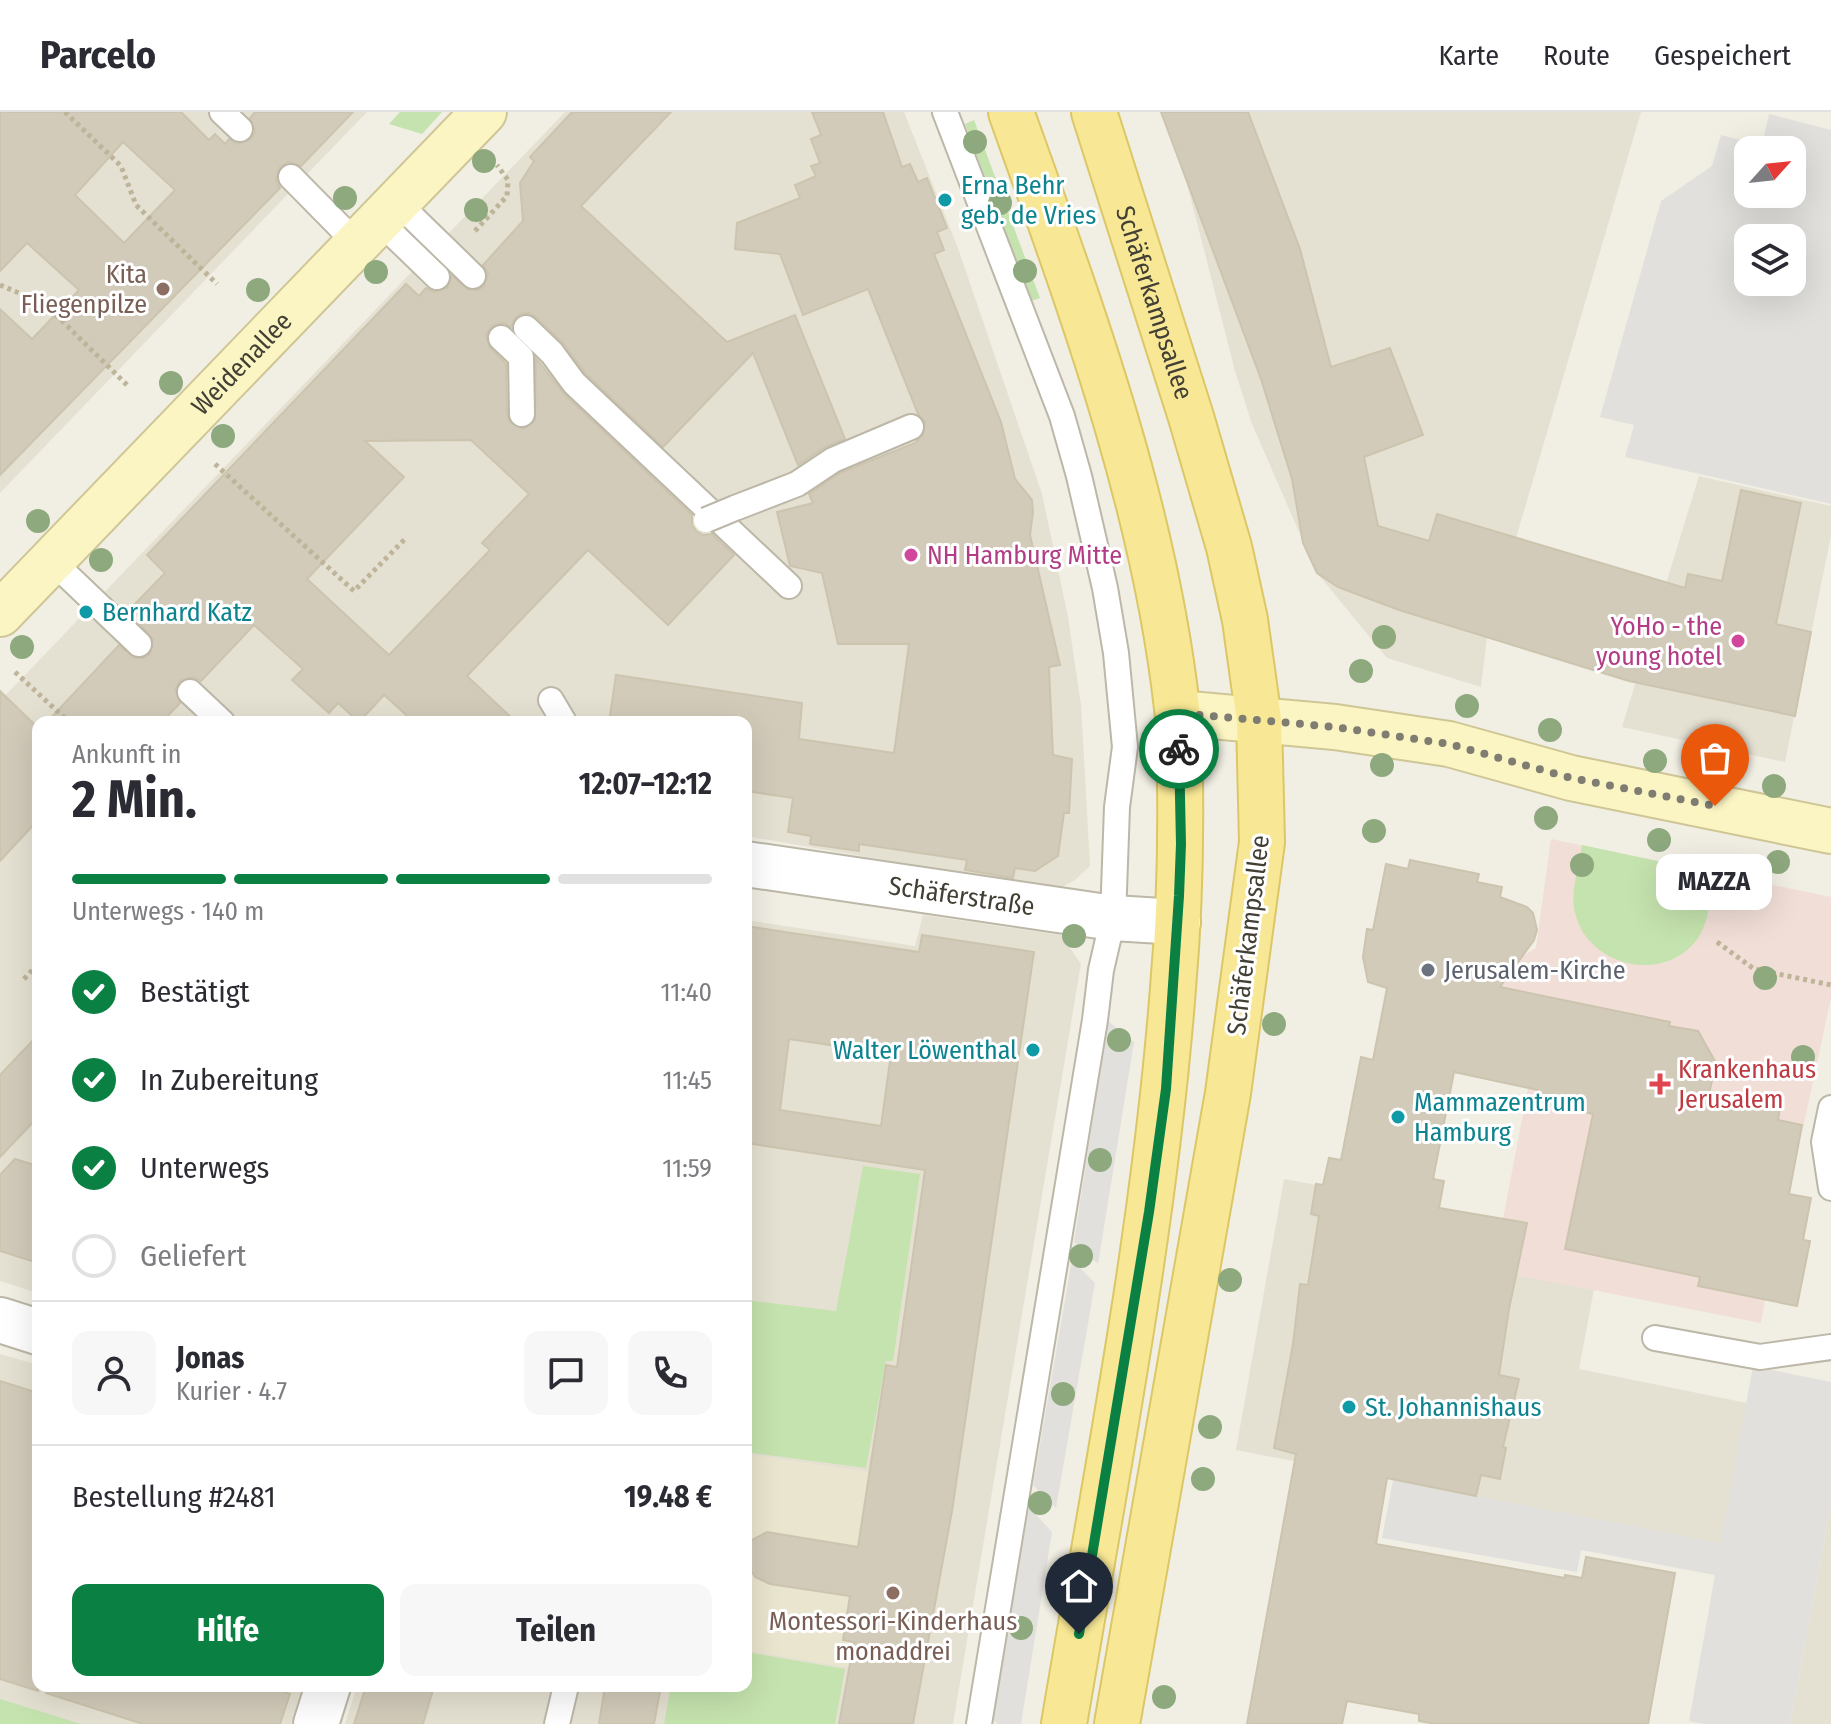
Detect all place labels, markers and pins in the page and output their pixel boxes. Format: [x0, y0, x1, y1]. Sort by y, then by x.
place label: Erna Behr geb. de Vries [961, 170, 1096, 231]
marker: Erna Behr geb. de Vries [936, 191, 954, 209]
place label: Kita Fliegenpilze [21, 259, 147, 320]
marker: Kita Fliegenpilze [154, 280, 172, 298]
place label: NH Hamburg Mitte [927, 540, 1122, 571]
marker: NH Hamburg Mitte [902, 546, 920, 564]
place label: Bernhard Katz [102, 597, 252, 628]
marker: Bernhard Katz [77, 603, 95, 621]
place label: YoHo - the young hotel [1596, 611, 1722, 672]
marker: YoHo - the young hotel [1729, 632, 1747, 650]
pin [1681, 724, 1749, 806]
callout: MAZZA [1657, 854, 1773, 910]
place label: Jerusalem-Kirche [1444, 955, 1626, 986]
marker: Jerusalem-Kirche [1419, 961, 1437, 979]
place label: Walter Löwenthal [833, 1035, 1017, 1066]
marker: Walter Löwenthal [1024, 1041, 1042, 1059]
place label: Krankenhaus Jerusalem [1678, 1054, 1816, 1115]
marker: Krankenhaus Jerusalem [1649, 1073, 1671, 1095]
place label: Mammazentrum Hamburg [1414, 1087, 1586, 1148]
marker: Mammazentrum Hamburg [1389, 1108, 1407, 1126]
place label: St. Johannishaus [1365, 1392, 1542, 1423]
marker: St. Johannishaus [1340, 1398, 1358, 1416]
pin [1045, 1552, 1113, 1634]
marker: Montessori-Kinderhaus monaddrei [884, 1584, 902, 1602]
place label: Montessori-Kinderhaus monaddrei [769, 1606, 1017, 1667]

